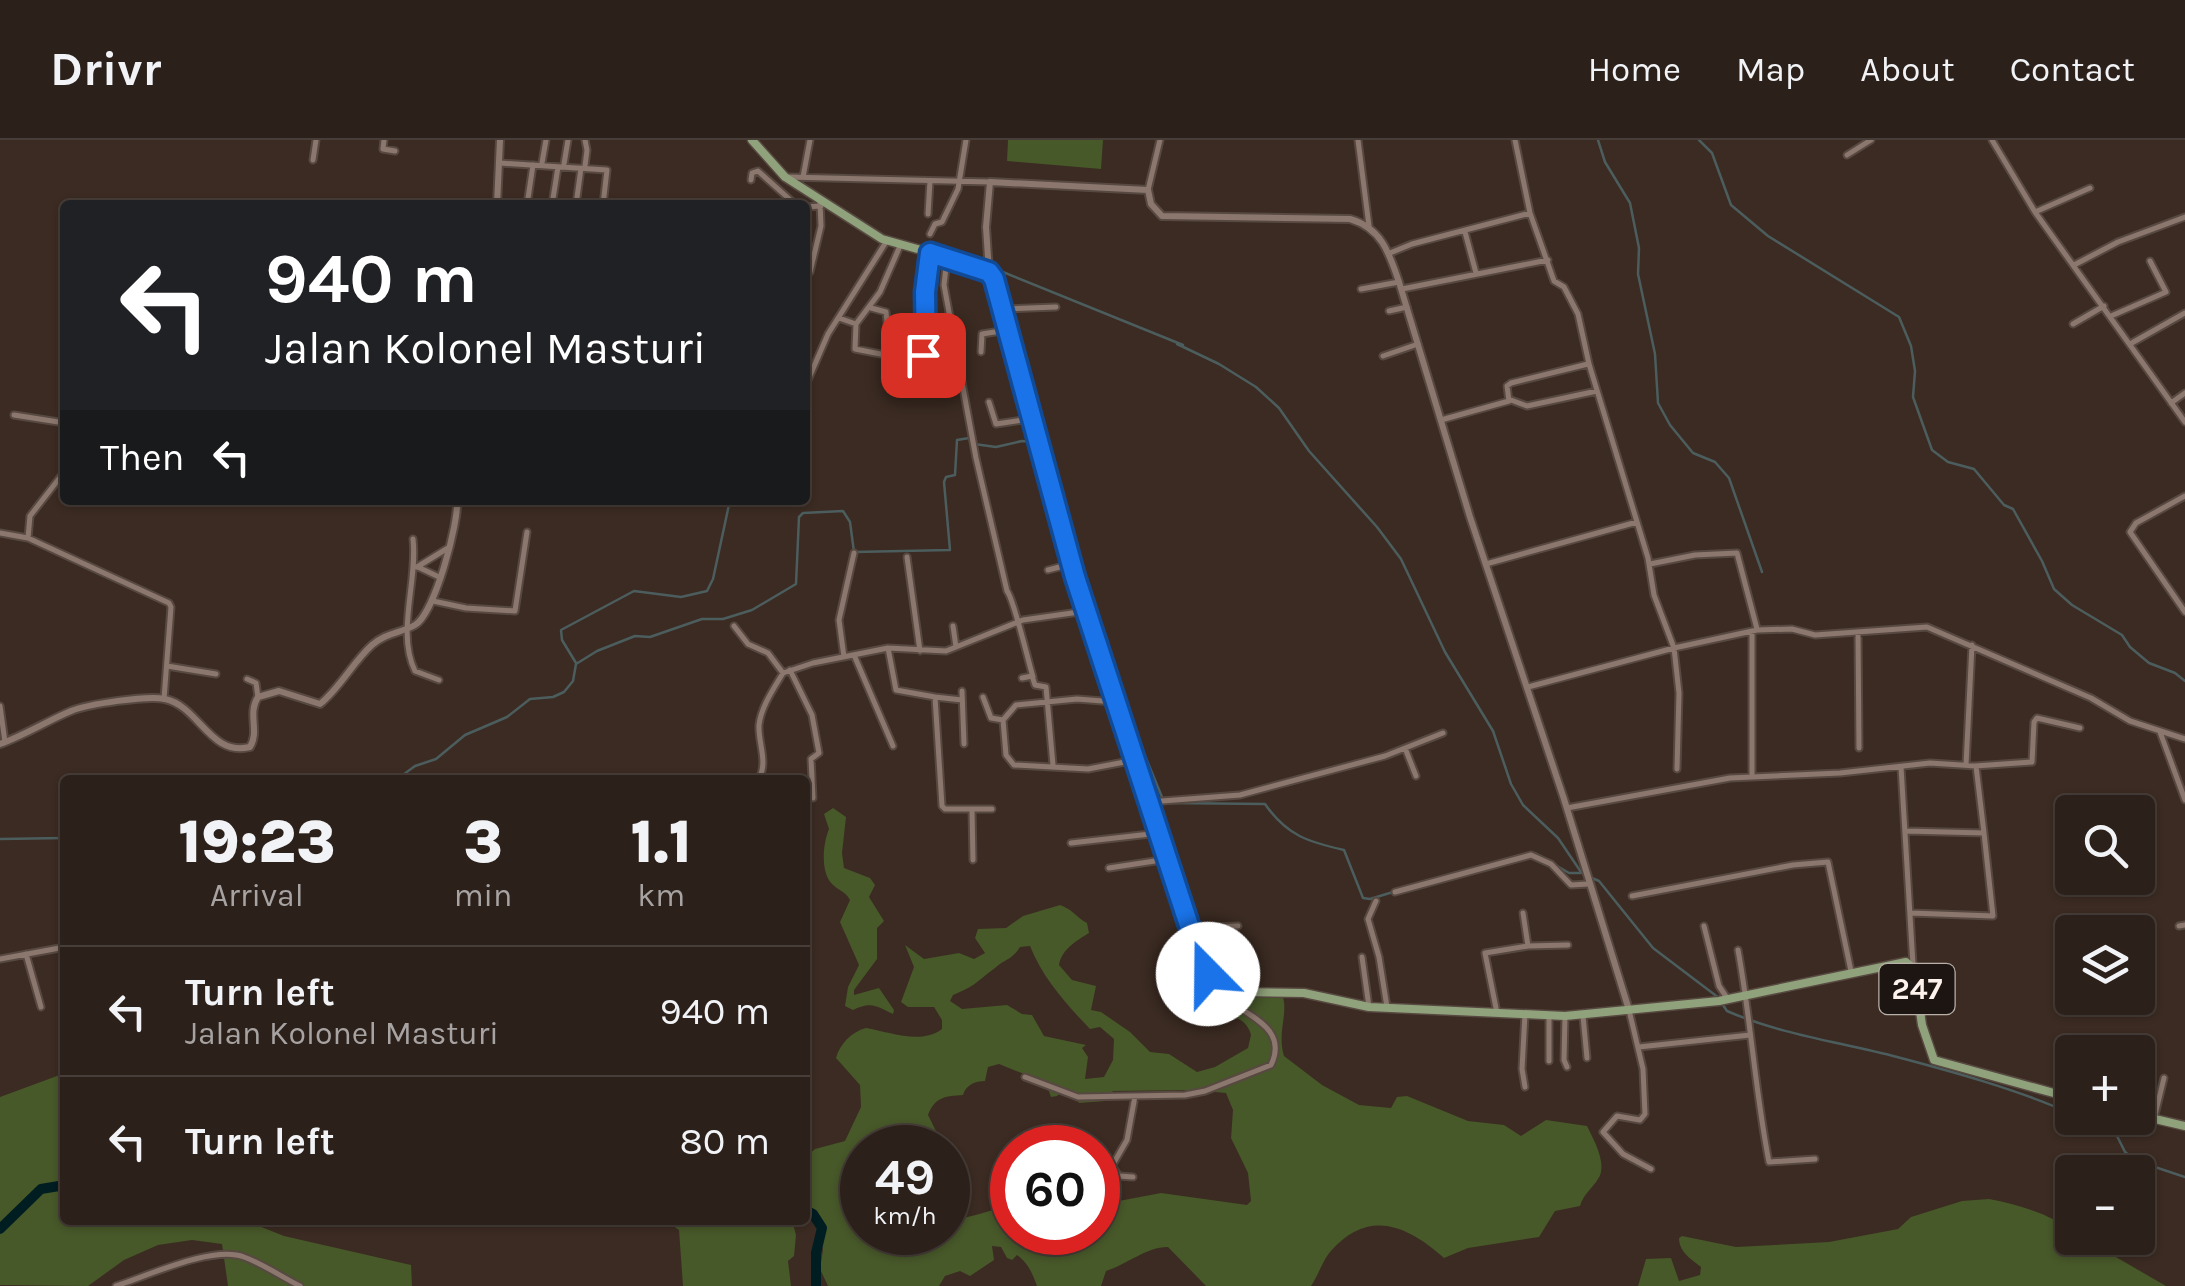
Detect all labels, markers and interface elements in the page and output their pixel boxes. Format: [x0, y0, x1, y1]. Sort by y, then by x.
text: Drivr [50, 41, 161, 97]
text: Home [1588, 49, 1681, 90]
text: Map [1736, 49, 1805, 90]
text: About [1860, 49, 1955, 90]
text: Contact [2010, 49, 2135, 90]
text: 940 m [265, 238, 478, 320]
icon: left [100, 240, 230, 370]
pin [881, 313, 966, 398]
text: Jalan Kolonel Masturi [265, 322, 706, 374]
icon: arrive [896, 328, 951, 383]
icon: left [204, 430, 259, 485]
text: Then [100, 435, 184, 480]
map controls [2055, 795, 2155, 1255]
button: search [2055, 795, 2155, 895]
text: 19:23 [178, 807, 336, 877]
text: 3 [463, 807, 503, 877]
text: 1.1 [631, 807, 692, 877]
text: Arrival [210, 877, 304, 914]
text: min [454, 877, 512, 914]
text: km [637, 877, 685, 914]
button: layers [2055, 915, 2155, 1015]
position arrow [1156, 922, 1260, 1026]
road number: 247 [1880, 964, 1954, 1014]
text: Turn left [185, 970, 335, 1015]
icon: left [100, 984, 155, 1039]
text: 940 m [660, 989, 770, 1034]
text: Jalan Kolonel Masturi [185, 1015, 499, 1052]
button: + [2055, 1035, 2155, 1135]
icon: left [100, 1114, 155, 1169]
text: Turn left [185, 1119, 335, 1164]
text: 80 m [680, 1119, 770, 1164]
speed limit sign: 60 [990, 1125, 1120, 1255]
text: 49 [875, 1148, 935, 1207]
button: − [2055, 1155, 2155, 1255]
text: km/h [873, 1201, 937, 1230]

